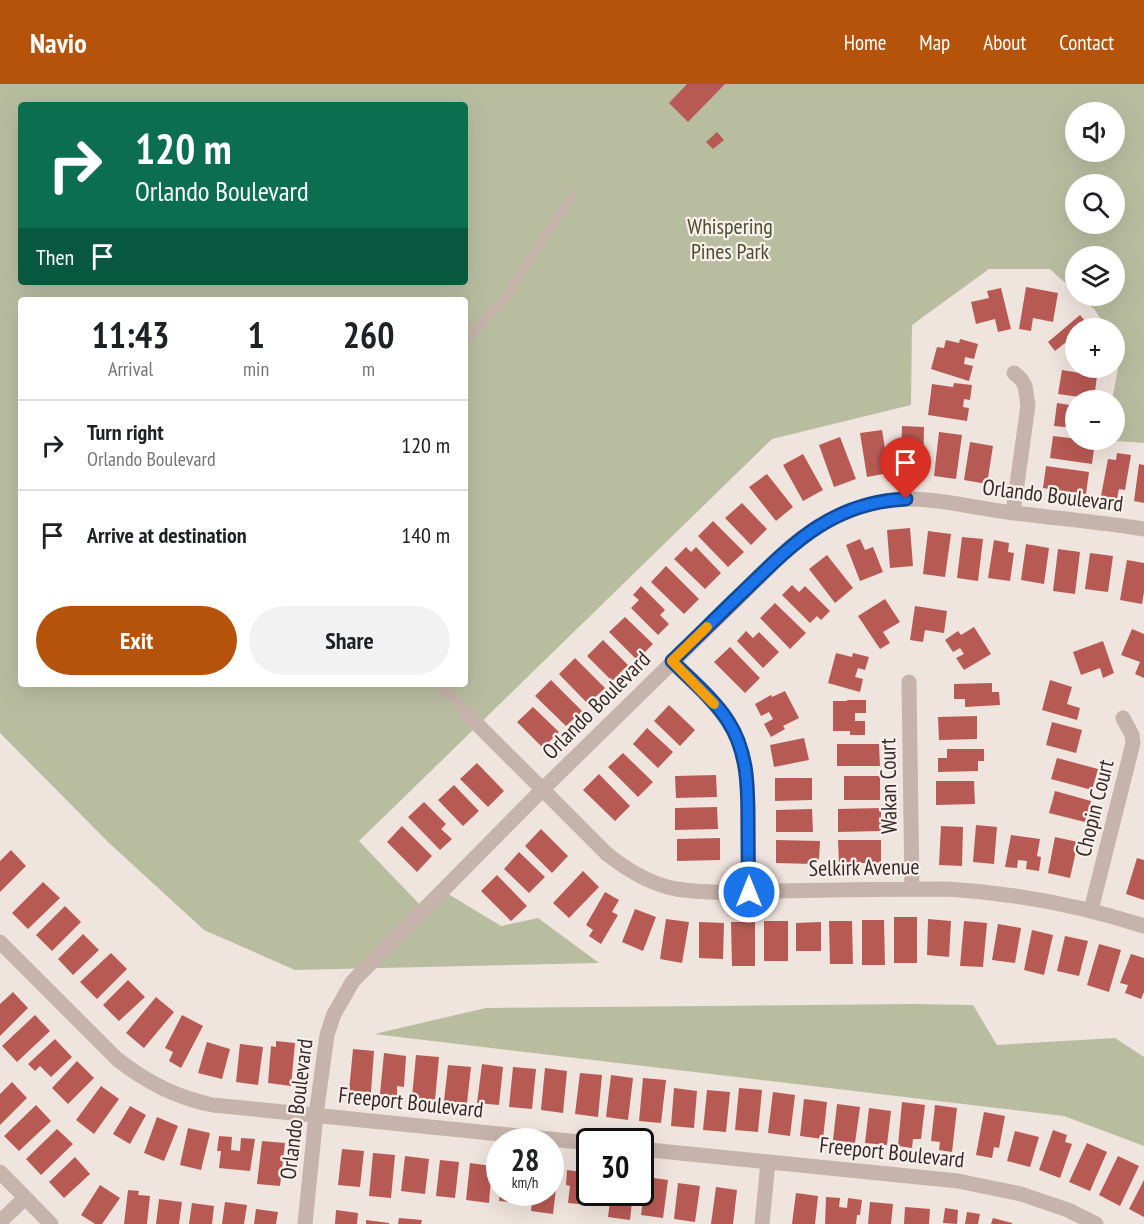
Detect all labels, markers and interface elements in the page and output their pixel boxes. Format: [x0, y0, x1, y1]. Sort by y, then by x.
text: Navio [30, 24, 87, 61]
text: Home [844, 29, 886, 56]
text: Map [919, 29, 950, 56]
text: About [983, 29, 1026, 56]
text: Contact [1059, 29, 1114, 56]
map controls [1065, 102, 1125, 450]
button: sound [1065, 102, 1125, 162]
text: 120 m [135, 121, 232, 176]
icon: right [36, 126, 114, 204]
text: Orlando Boulevard [135, 174, 309, 208]
button: search [1065, 174, 1125, 234]
park label: Whispering Pines Park [687, 212, 773, 265]
icon: arrive [86, 240, 119, 273]
text: Then [36, 243, 74, 271]
button: layers [1065, 246, 1125, 306]
text: 11:43 [92, 311, 169, 358]
text: 1 [247, 311, 265, 358]
text: 260 [343, 311, 394, 358]
button: + [1065, 318, 1125, 378]
text: Arrival [108, 356, 153, 382]
text: min [243, 356, 269, 382]
text: m [362, 356, 375, 382]
button: − [1065, 390, 1125, 450]
text: Turn right [87, 418, 164, 446]
icon: right [36, 429, 69, 462]
text: 120 m [401, 431, 450, 459]
pin [880, 437, 931, 499]
text: Orlando Boulevard [87, 446, 216, 472]
icon: arrive [889, 446, 922, 479]
street label: Orlando Boulevard [981, 472, 1125, 518]
icon: arrive [36, 519, 69, 552]
text: Arrive at destination [87, 521, 247, 549]
text: 140 m [401, 521, 450, 549]
button: Exit [36, 606, 237, 675]
button: Share [249, 606, 450, 675]
street label: Orlando Boulevard [536, 645, 656, 765]
street label: Wakan Court [873, 738, 903, 834]
street label: Chopin Court [1068, 757, 1120, 859]
street label: Selkirk Avenue [808, 852, 920, 882]
position arrow [717, 860, 781, 924]
street label: Orlando Boulevard [273, 1037, 319, 1181]
street label: Freeport Boulevard [337, 1080, 485, 1124]
speed limit sign: 30 [576, 1128, 654, 1206]
street label: Freeport Boulevard [818, 1130, 966, 1174]
text: 28 [511, 1140, 539, 1179]
text: km/h [512, 1173, 538, 1192]

